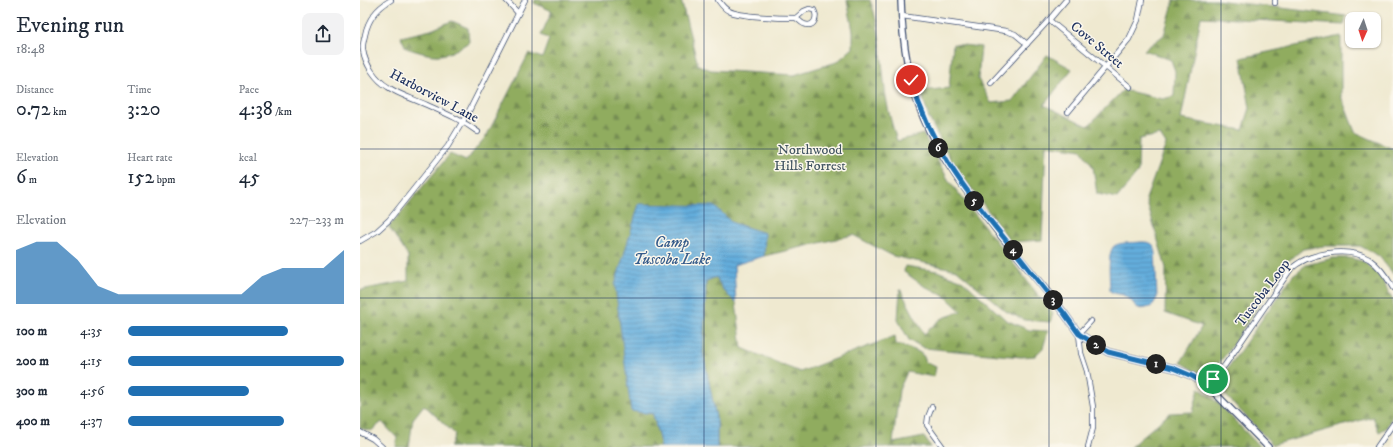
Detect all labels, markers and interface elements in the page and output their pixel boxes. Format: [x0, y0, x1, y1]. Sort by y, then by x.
text: Evening run [16, 12, 124, 39]
north arrow [1345, 12, 1381, 48]
map controls [1345, 12, 1381, 48]
button: share [302, 13, 344, 55]
street label: Cove Street [1067, 17, 1128, 73]
text: 18:48 [16, 41, 45, 57]
pin [894, 63, 928, 97]
street label: Harborview Lane [386, 65, 482, 127]
icon: check [900, 69, 922, 91]
text: Distance [16, 83, 54, 97]
text: Time [127, 83, 151, 97]
text: Pace [239, 83, 259, 97]
text: 0.72 [16, 97, 51, 122]
text: 3:20 [127, 97, 161, 122]
text: 4:38 [239, 97, 273, 122]
text: km [51, 105, 67, 119]
text: /km [273, 105, 292, 119]
pin: 6 [928, 138, 948, 158]
park label: Northwood Hills Forrest [774, 141, 846, 175]
text: 6 [935, 141, 941, 155]
text: Elevation [16, 151, 59, 165]
text: Heart rate [127, 151, 172, 165]
text: kcal [239, 151, 257, 165]
text: 6 [16, 165, 26, 190]
text: 152 [127, 165, 154, 190]
text: 45 [239, 165, 260, 190]
text: m [26, 173, 37, 187]
text: bpm [154, 173, 176, 187]
pin: 5 [964, 191, 984, 211]
text: 5 [971, 194, 977, 208]
text: Elevation [16, 212, 66, 228]
text: 227–233 m [289, 212, 344, 228]
water label: Camp Tuscoba Lake [634, 233, 711, 269]
pin: 4 [1003, 240, 1023, 260]
text: 4 [1010, 243, 1016, 257]
street label: Tuscoba Loop [1232, 256, 1294, 330]
pin: 3 [1043, 290, 1063, 310]
text: 3 [1051, 293, 1055, 307]
text: 100 m [16, 323, 47, 339]
text: 4:35 [80, 323, 102, 339]
pin: 2 [1086, 335, 1106, 355]
text: 2 [1093, 338, 1099, 352]
text: 200 m [16, 353, 49, 369]
text: 4:15 [80, 353, 102, 369]
pin: 1 [1146, 354, 1166, 374]
text: 1 [1154, 357, 1158, 371]
pin [1196, 362, 1230, 396]
icon: arrive [1202, 368, 1224, 390]
text: 300 m [16, 383, 47, 399]
text: 4:56 [80, 383, 104, 399]
text: 400 m [16, 413, 50, 429]
text: 4:37 [80, 413, 103, 429]

